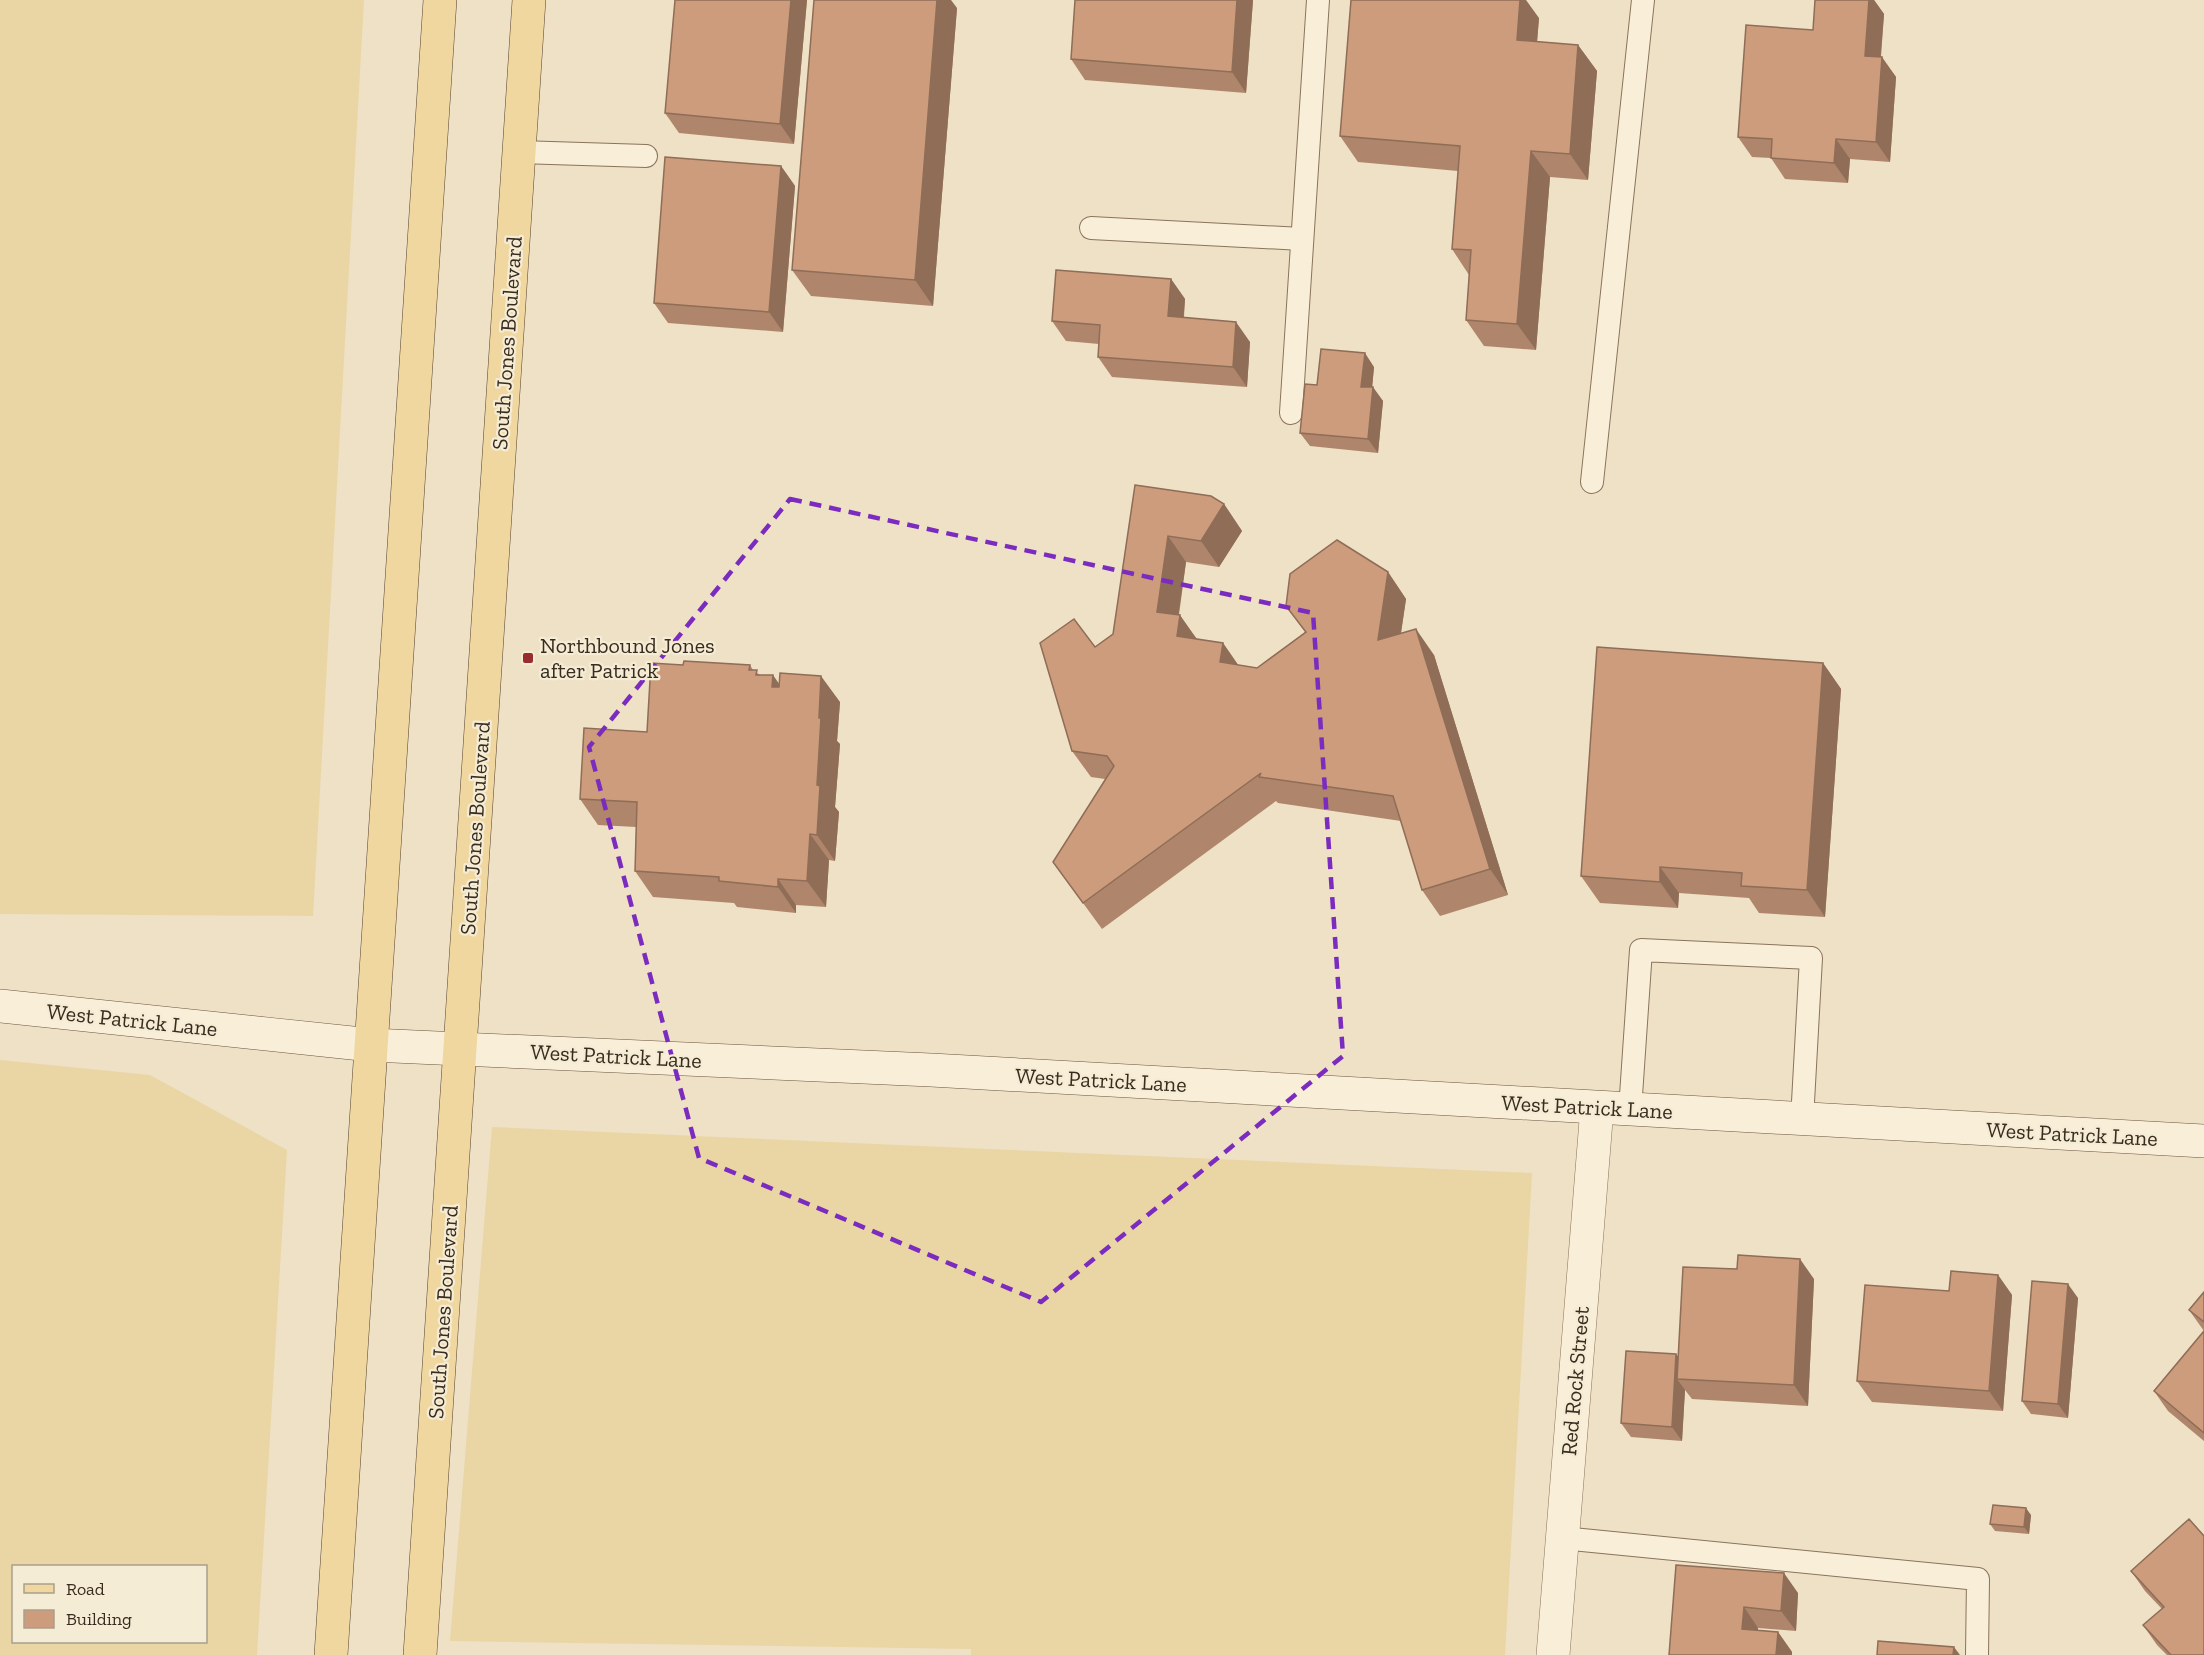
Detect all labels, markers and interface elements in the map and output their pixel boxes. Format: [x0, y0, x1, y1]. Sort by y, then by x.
street label: South Jones Boulevard [486, 235, 528, 451]
place label: Northbound Jones after Patrick [540, 632, 715, 684]
marker: Northbound Jones after Patrick [521, 651, 535, 665]
street label: South Jones Boulevard [454, 720, 496, 936]
street label: West Patrick Lane [45, 998, 219, 1042]
street label: West Patrick Lane [530, 1038, 702, 1074]
street label: West Patrick Lane [1015, 1062, 1187, 1098]
street label: West Patrick Lane [1501, 1089, 1673, 1125]
street label: West Patrick Lane [1986, 1116, 2158, 1152]
street label: South Jones Boulevard [422, 1204, 464, 1420]
street label: Red Rock Street [1555, 1304, 1595, 1457]
legend [12, 1565, 207, 1643]
text: Road [66, 1578, 105, 1600]
text: Building [66, 1608, 132, 1630]

